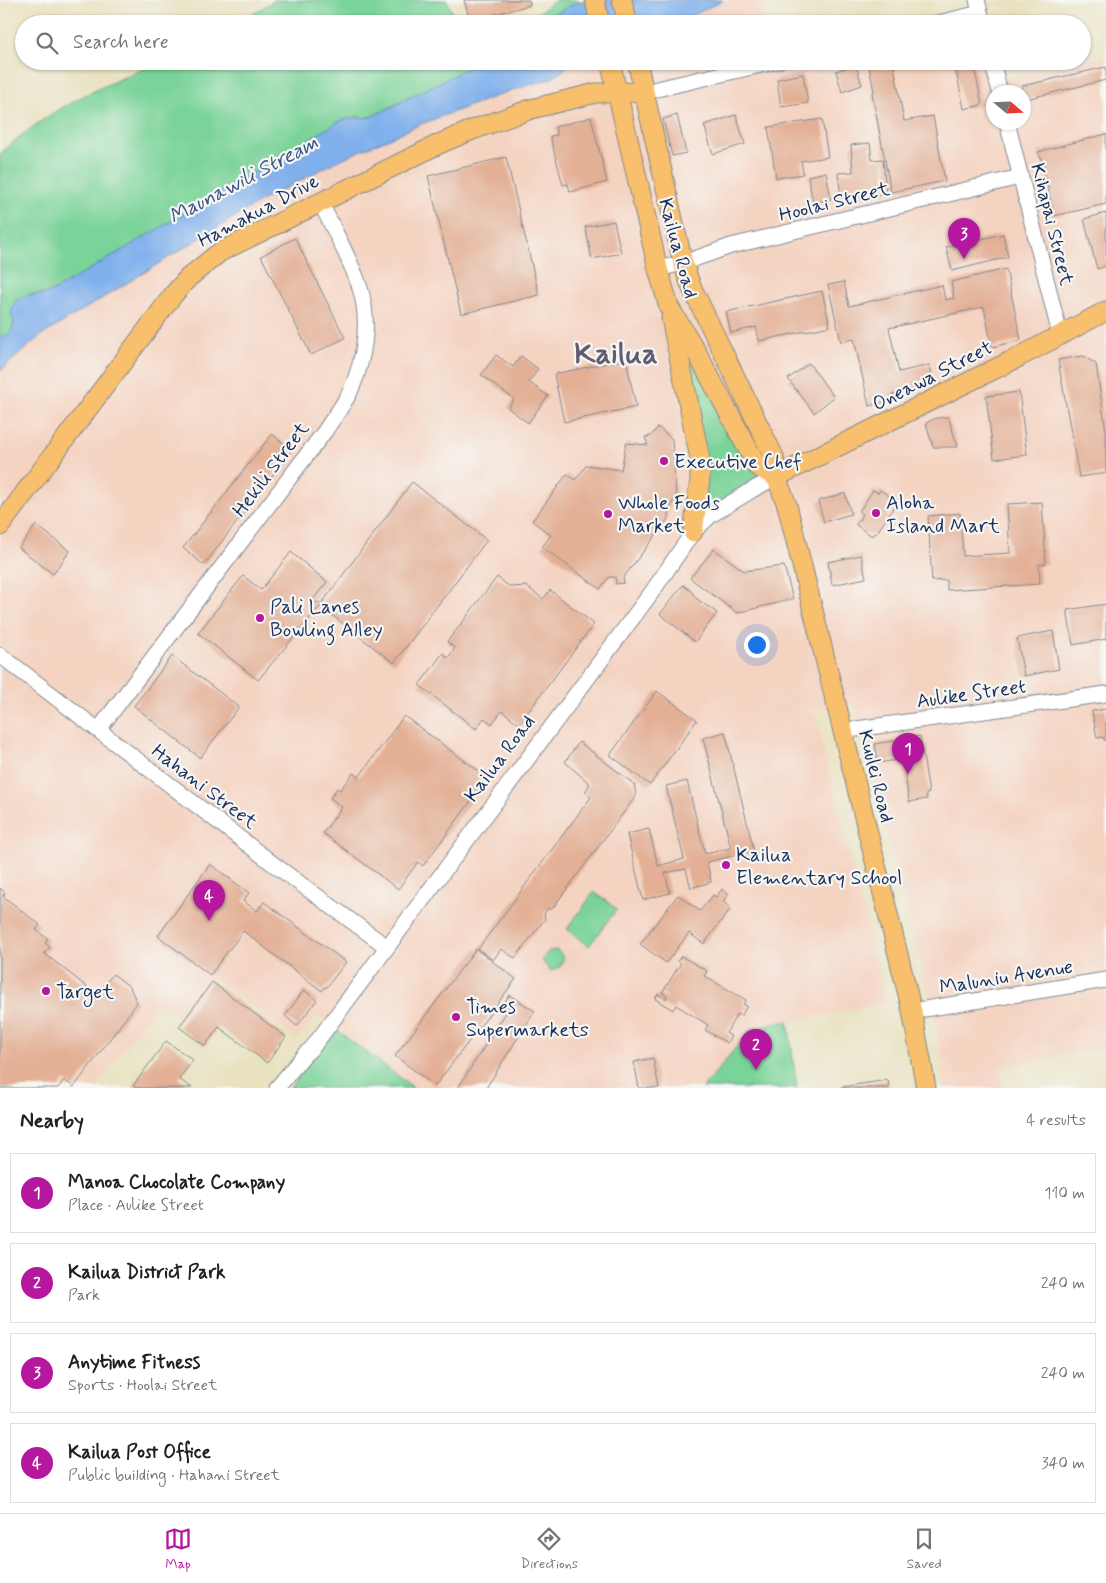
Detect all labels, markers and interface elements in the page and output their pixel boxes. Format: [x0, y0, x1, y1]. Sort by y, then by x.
search box [15, 15, 1091, 70]
icon: search [33, 29, 61, 57]
text: Search here [73, 30, 169, 55]
north arrow [986, 85, 1031, 130]
water label: Maunawili Stream [164, 129, 323, 231]
street label: Kihapai Street [1023, 160, 1080, 289]
street label: Hamakua Drive [193, 168, 324, 255]
street label: Hoolai Street [776, 176, 893, 229]
street label: Kailua Road [651, 195, 704, 302]
pin: 3 [948, 218, 980, 259]
street label: Oneawa Street [868, 334, 997, 418]
district label: Kailua [574, 335, 658, 374]
street label: Hekili Street [226, 417, 316, 523]
place label: Executive Chef [674, 449, 802, 476]
marker: Executive Chef [658, 455, 670, 467]
place label: Whole Foods Market [618, 490, 720, 540]
place label: Aloha Island Mart [886, 490, 1000, 540]
marker: Aloha Island Mart [870, 507, 882, 519]
marker: Whole Foods Market [602, 508, 614, 520]
place label: Pali Lanes Bowling Alley [270, 594, 383, 646]
marker: Pali Lanes Bowling Alley [254, 612, 266, 624]
your location [744, 632, 770, 658]
street label: Aulike Street [915, 673, 1028, 716]
street label: Kailua Road [458, 710, 542, 808]
street label: Kuulei Road [851, 727, 900, 826]
pin: 1 [892, 733, 924, 774]
street label: Hahani Street [146, 738, 263, 836]
place label: Kailua Elementary School [736, 842, 902, 892]
marker: Kailua Elementary School [720, 859, 732, 871]
pin: 4 [193, 880, 225, 921]
street label: Maluniu Avenue [937, 954, 1075, 1001]
place label: Target [56, 979, 114, 1007]
marker: Target [40, 985, 52, 997]
place label: Times Supermarkets [466, 994, 589, 1044]
marker: Times Supermarkets [450, 1011, 462, 1023]
pin: 2 [740, 1029, 772, 1070]
text: Nearby [20, 1107, 84, 1135]
text: 4 results [1026, 1110, 1086, 1131]
text: Manoa Chocolate Company [68, 1170, 285, 1195]
text: 1 [33, 1183, 41, 1204]
text: 110 m [1044, 1183, 1085, 1204]
text: Place · Aulike Street [68, 1195, 204, 1216]
text: Kailua District Park [68, 1260, 225, 1285]
text: 2 [33, 1273, 41, 1294]
text: 240 m [1041, 1273, 1085, 1294]
text: Park [68, 1285, 100, 1306]
text: Anytime Fitness [68, 1350, 200, 1375]
text: 3 [33, 1363, 41, 1384]
text: 240 m [1041, 1363, 1085, 1384]
text: Sports · Hoolai Street [68, 1375, 217, 1396]
text: Kailua Post Office [68, 1440, 211, 1465]
text: 4 [32, 1453, 42, 1474]
text: 340 m [1041, 1453, 1085, 1474]
text: Public building · Hahani Street [68, 1465, 280, 1486]
tab: Map [164, 1525, 192, 1573]
tab: Directions [521, 1525, 578, 1573]
tab: Saved [906, 1525, 942, 1573]

